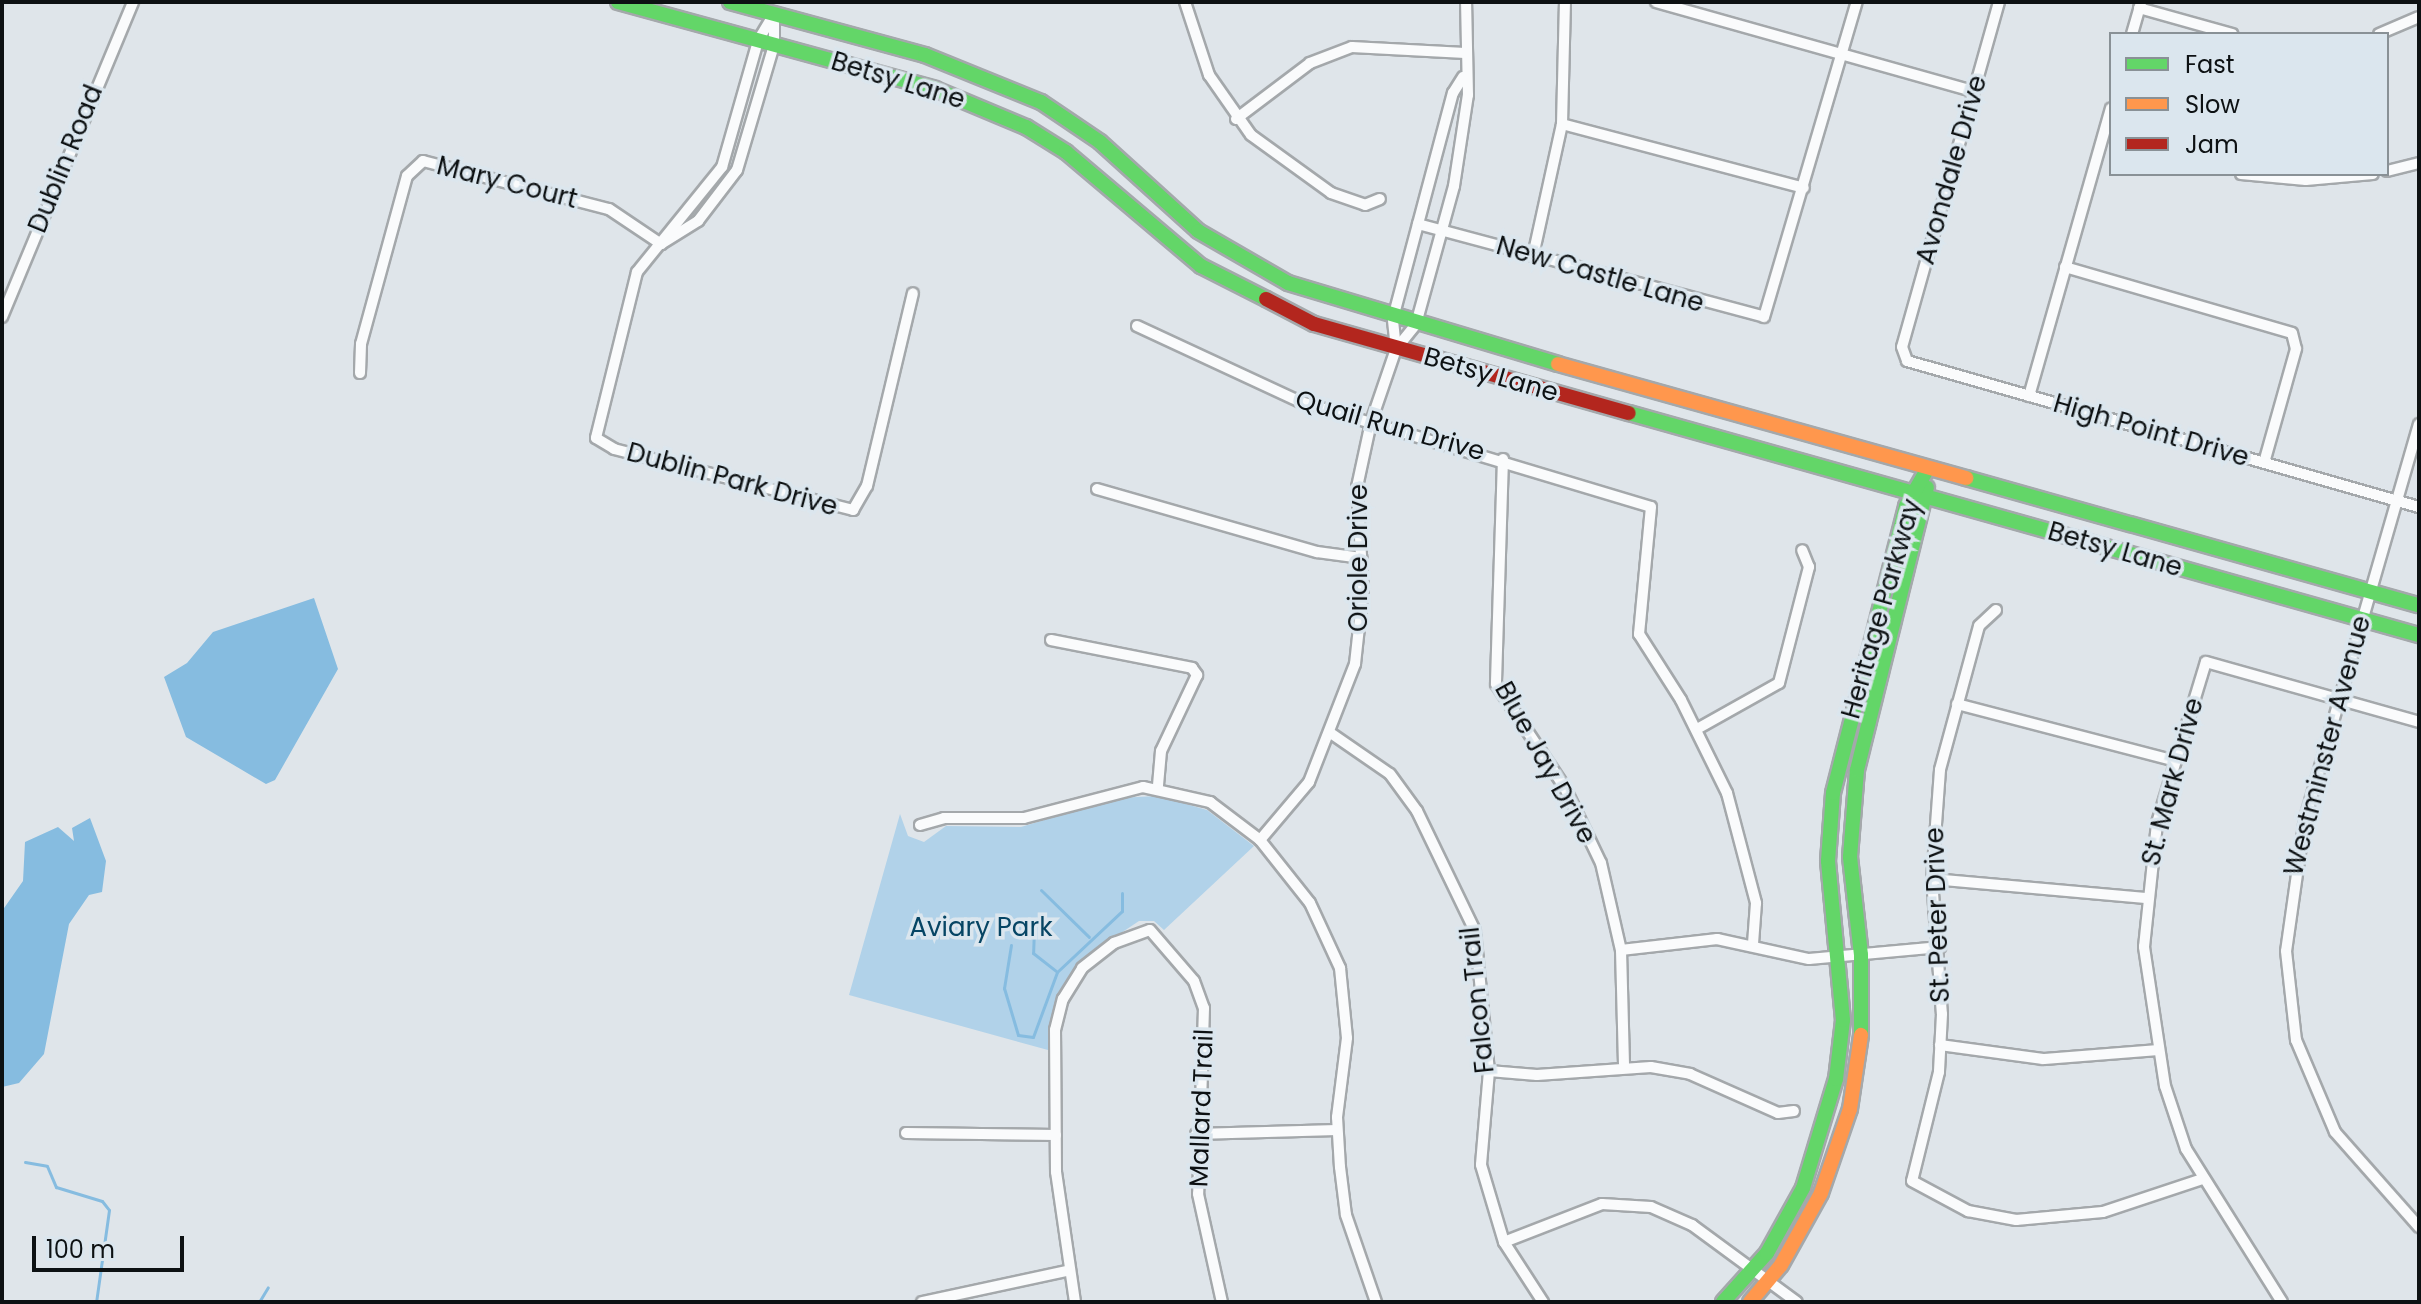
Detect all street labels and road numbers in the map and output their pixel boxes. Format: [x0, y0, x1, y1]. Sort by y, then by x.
street label: Betsy Lane [827, 46, 969, 116]
street label: Avondale Drive [1910, 72, 1994, 268]
street label: Dublin Road [22, 81, 110, 237]
street label: Mary Court [433, 150, 581, 216]
street label: New Castle Lane [1493, 230, 1707, 320]
street label: Betsy Lane [1420, 341, 1562, 409]
street label: Quail Run Drive [1292, 384, 1488, 468]
street label: High Point Drive [2050, 388, 2252, 474]
street label: Dublin Park Drive [623, 437, 841, 523]
street label: Oriole Drive [1343, 484, 1375, 632]
street label: Heritage Parkway [1836, 496, 1928, 722]
street label: Betsy Lane [2044, 516, 2186, 584]
street label: Westminster Avenue [2278, 613, 2378, 879]
street label: Blue Jay Drive [1488, 677, 1602, 849]
street label: St. Mark Drive [2136, 695, 2210, 869]
street label: St. Peter Drive [1919, 827, 1957, 1003]
street label: Falcon Trail [1455, 925, 1501, 1075]
street label: Mallard Trail [1184, 1028, 1220, 1188]

